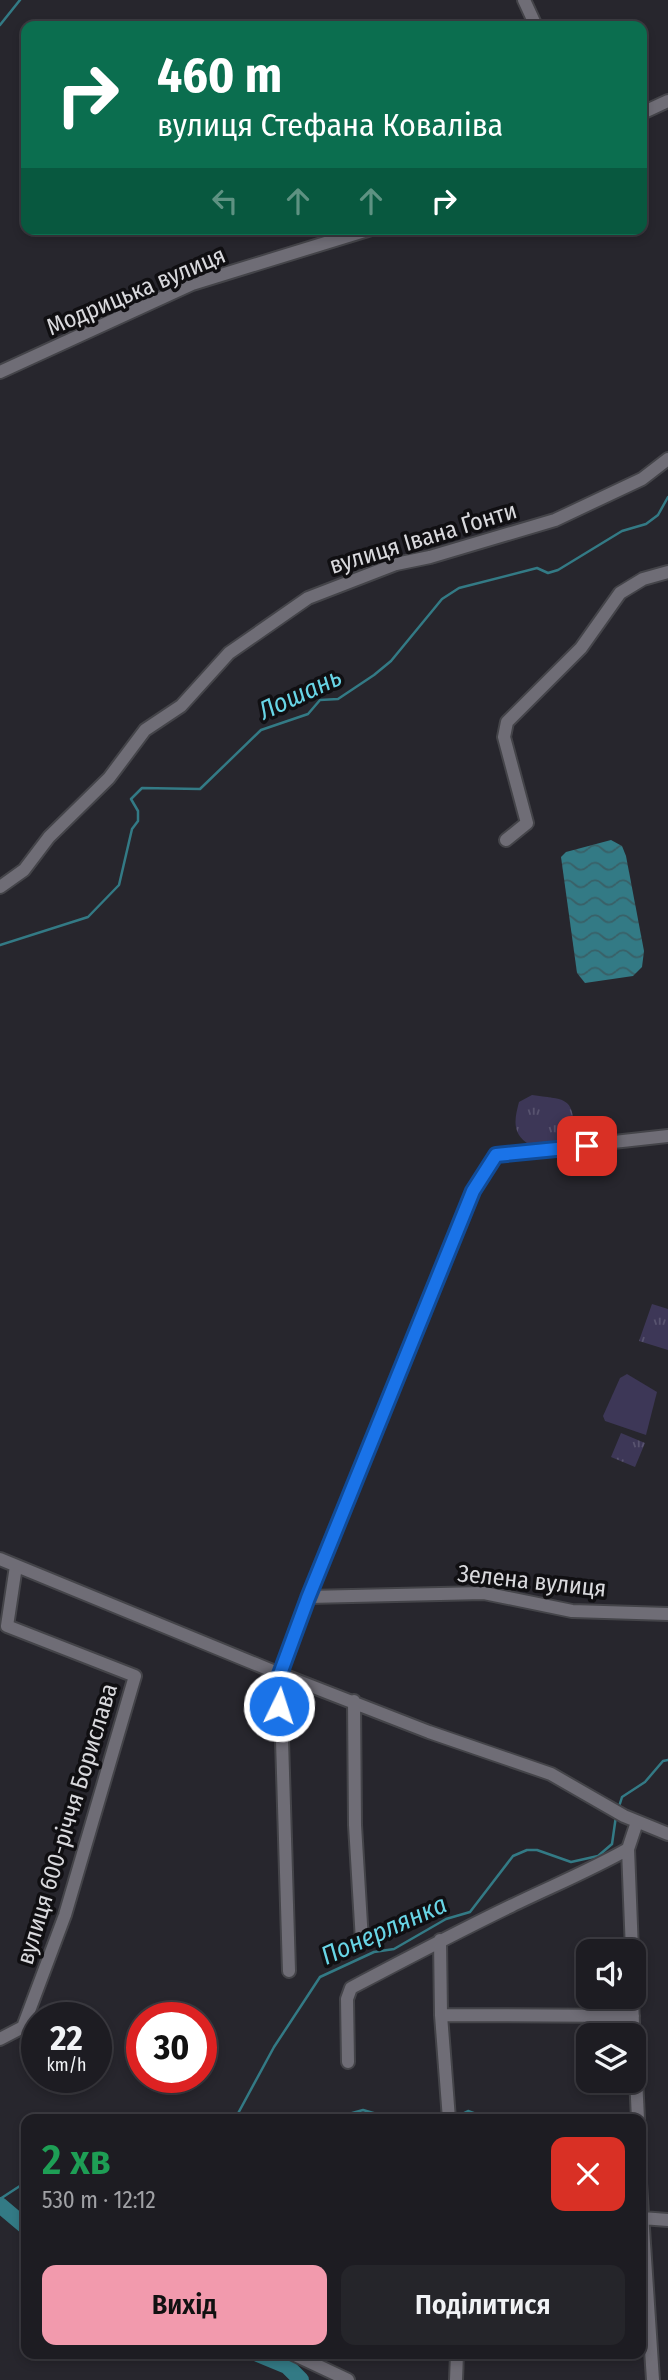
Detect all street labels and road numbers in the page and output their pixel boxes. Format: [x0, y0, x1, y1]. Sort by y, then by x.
street label: Модрицька вулиця [42, 241, 230, 341]
street label: вулиця Івана Ґонти [326, 496, 520, 580]
street label: Зелена вулиця [456, 1559, 608, 1603]
street label: вулиця 600-річчя Борислава [11, 1680, 123, 1968]

